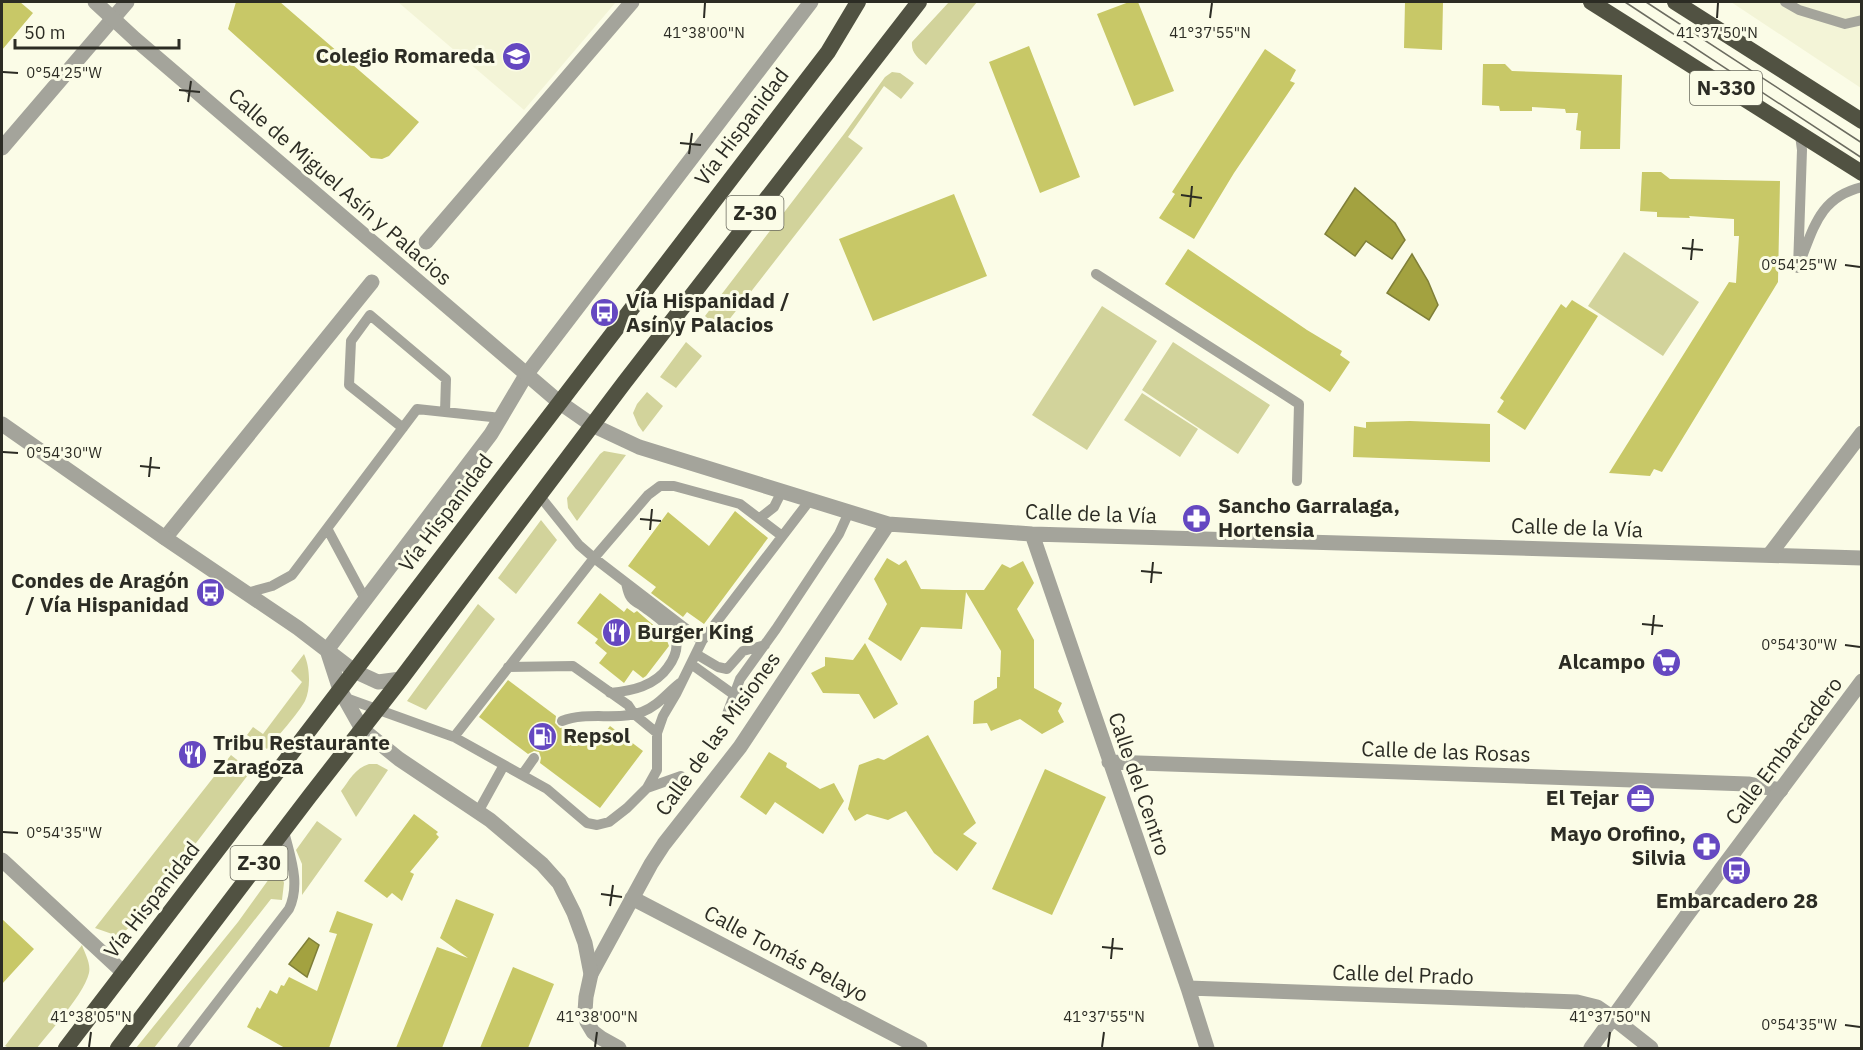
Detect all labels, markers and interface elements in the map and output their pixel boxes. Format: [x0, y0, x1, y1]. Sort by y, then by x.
scale bar [15, 12, 178, 50]
text: 50 m [24, 21, 66, 44]
text: 41°38'00"N [663, 23, 745, 42]
text: 41°37'55"N [1169, 23, 1251, 42]
text: 41°37'50"N [1676, 23, 1758, 42]
school or university icon: Colegio Romareda [500, 40, 532, 72]
place label: Colegio Romareda [316, 41, 495, 69]
street label: Vía Hispanidad [688, 62, 795, 191]
text: 0°54'25"W [26, 63, 102, 82]
road number: N-330 [1690, 71, 1762, 105]
street label: Calle de Miguel Asín y Palacios [223, 81, 458, 291]
road number: Z-30 [726, 196, 783, 230]
text: 0°54'25"W [1761, 255, 1837, 274]
place label: Vía Hispanidad / Asín y Palacios [626, 286, 790, 338]
bus stop icon: Vía Hispanidad / Asín y Palacios [589, 297, 621, 329]
text: 0°54'30"W [26, 443, 102, 462]
street label: Vía Hispanidad [392, 448, 499, 577]
place label: Sancho Garralaga, Hortensia [1218, 491, 1400, 543]
street label: Calle de la Vía [1025, 497, 1157, 529]
pharmacy icon: Sancho Garralaga, Hortensia [1181, 502, 1213, 534]
street label: Calle de la Vía [1511, 511, 1643, 543]
place label: Condes de Aragón / Vía Hispanidad [11, 566, 189, 618]
bus stop icon: Condes de Aragón / Vía Hispanidad [194, 577, 226, 609]
restaurant icon: Burger King [600, 616, 632, 648]
place label: Burger King [637, 617, 754, 645]
text: 0°54'30"W [1761, 635, 1837, 654]
street label: Calle de las Misiones [648, 646, 786, 821]
supermarket icon: Alcampo [1650, 646, 1682, 678]
place label: Alcampo [1558, 647, 1645, 675]
street label: Calle Embarcadero [1718, 671, 1848, 830]
street label: Calle del Centro [1102, 708, 1178, 859]
fuel station icon: Repsol [526, 720, 558, 752]
place label: Repsol [563, 721, 630, 749]
place label: Tribu Restaurante Zaragoza [213, 728, 390, 780]
street label: Calle de las Rosas [1361, 734, 1531, 768]
restaurant icon: Tribu Restaurante Zaragoza [176, 739, 208, 771]
office icon: El Tejar [1624, 782, 1656, 814]
place label: El Tejar [1546, 783, 1620, 811]
place label: Mayo Orofino, Silvia [1550, 819, 1686, 871]
text: 0°54'35"W [26, 823, 102, 842]
pharmacy icon: Mayo Orofino, Silvia [1691, 830, 1723, 862]
street label: Vía Hispanidad [97, 835, 206, 963]
road number: Z-30 [230, 846, 288, 880]
bus stop icon: Embarcadero 28 [1721, 854, 1753, 886]
place label: Embarcadero 28 [1656, 886, 1818, 914]
street label: Calle Tomás Pelayo [700, 898, 873, 1008]
street label: Calle del Prado [1332, 958, 1474, 990]
text: 41°38'05"N [50, 1007, 132, 1026]
text: 41°38'00"N [556, 1007, 638, 1026]
text: 41°37'55"N [1063, 1007, 1145, 1026]
text: 41°37'50"N [1569, 1007, 1651, 1026]
text: 0°54'35"W [1761, 1015, 1837, 1034]

